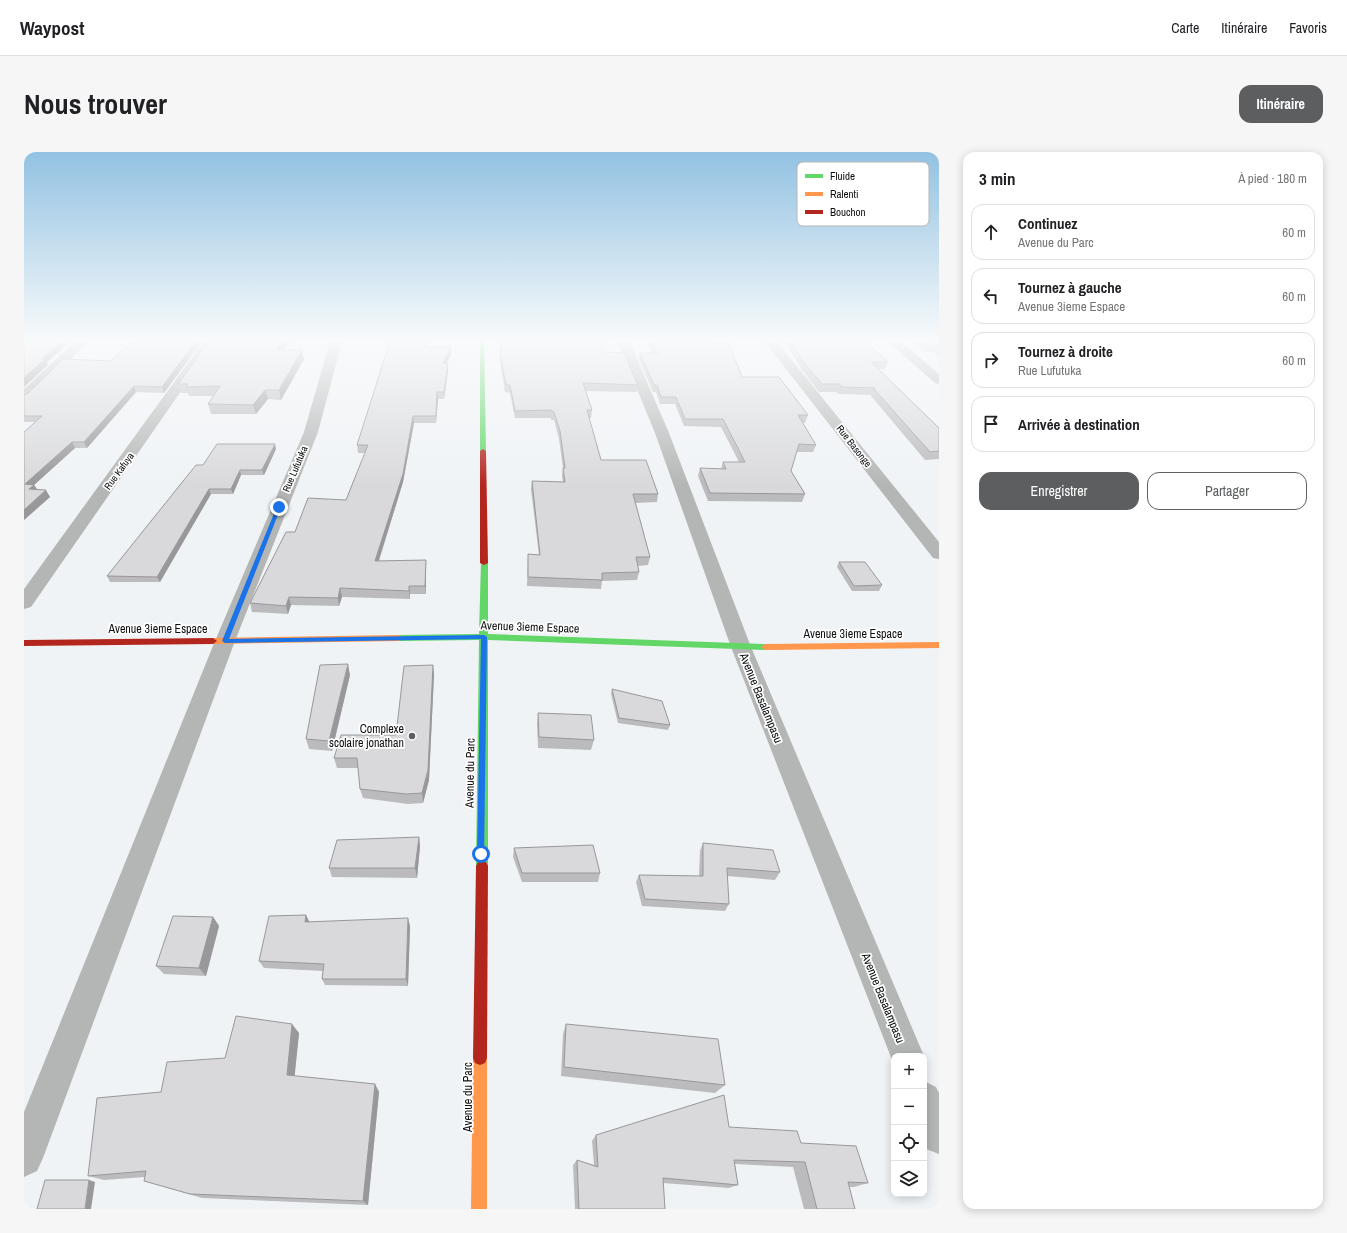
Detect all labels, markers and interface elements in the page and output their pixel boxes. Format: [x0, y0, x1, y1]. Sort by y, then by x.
text: Waypost [20, 15, 84, 41]
text: Carte [1171, 19, 1199, 37]
text: Itinéraire [1221, 19, 1267, 37]
text: Favoris [1289, 19, 1327, 37]
text: Nous trouver [24, 85, 167, 123]
button: Itinéraire [1239, 85, 1323, 123]
legend [797, 162, 929, 226]
text: 3 min [979, 167, 1015, 190]
text: Fluide [830, 169, 855, 183]
text: À pied · 180 m [1238, 170, 1307, 187]
text: Ralenti [830, 187, 859, 201]
text: Bouchon [830, 205, 866, 219]
text: Continuez [1018, 213, 1077, 234]
icon: ahead [980, 221, 1002, 243]
text: 60 m [1282, 224, 1306, 241]
text: Avenue du Parc [1018, 234, 1094, 251]
text: Tournez à gauche [1018, 277, 1122, 298]
icon: left [980, 285, 1002, 307]
text: 60 m [1282, 288, 1306, 305]
text: Avenue 3ieme Espace [1018, 298, 1125, 315]
text: Tournez à droite [1018, 341, 1113, 362]
icon: right [980, 349, 1002, 371]
text: 60 m [1282, 352, 1306, 369]
text: Rue Lufutuka [1018, 362, 1081, 379]
icon: arrive [980, 413, 1002, 435]
text: Arrivée à destination [1018, 414, 1140, 435]
street label: Rue Basonge [834, 422, 875, 470]
street label: Rue Lufutuka [279, 444, 311, 494]
street label: Rue Kafuya [101, 449, 137, 492]
button: Enregistrer [979, 472, 1139, 510]
button: Partager [1147, 472, 1307, 510]
route end [270, 498, 288, 516]
street label: Avenue 3ieme Espace [479, 617, 580, 637]
street label: Avenue 3ieme Espace [108, 621, 207, 637]
street label: Avenue 3ieme Espace [803, 626, 902, 642]
street label: Avenue Basalampasu [735, 650, 786, 745]
place label: Complexe scolaire jonathan [329, 721, 404, 751]
marker: Complexe scolaire jonathan [407, 731, 417, 741]
street label: Avenue du Parc [461, 738, 479, 809]
route start [472, 845, 490, 863]
street label: Avenue Basalampasu [857, 950, 908, 1045]
map controls [891, 1053, 927, 1197]
button: + [891, 1053, 927, 1089]
street label: Avenue du Parc [460, 1062, 476, 1133]
button: − [891, 1089, 927, 1125]
button: locate [891, 1125, 927, 1161]
button: layers [891, 1161, 927, 1197]

